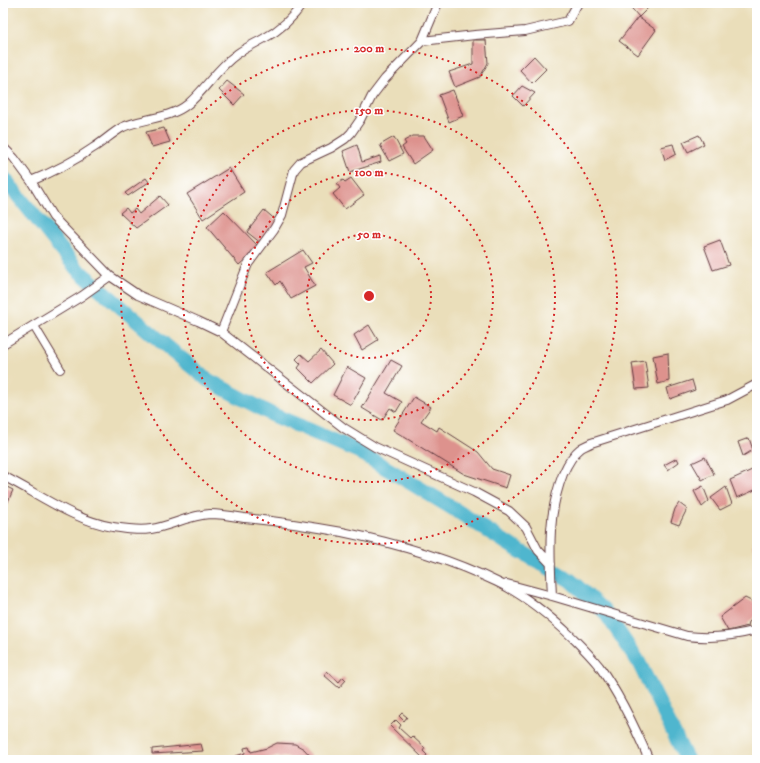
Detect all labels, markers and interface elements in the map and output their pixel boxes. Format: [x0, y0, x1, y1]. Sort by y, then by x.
text: 200 m [354, 41, 384, 56]
text: 150 m [355, 103, 383, 118]
text: 100 m [355, 165, 383, 180]
text: 50 m [356, 227, 381, 242]
centre of rings [362, 289, 376, 303]

